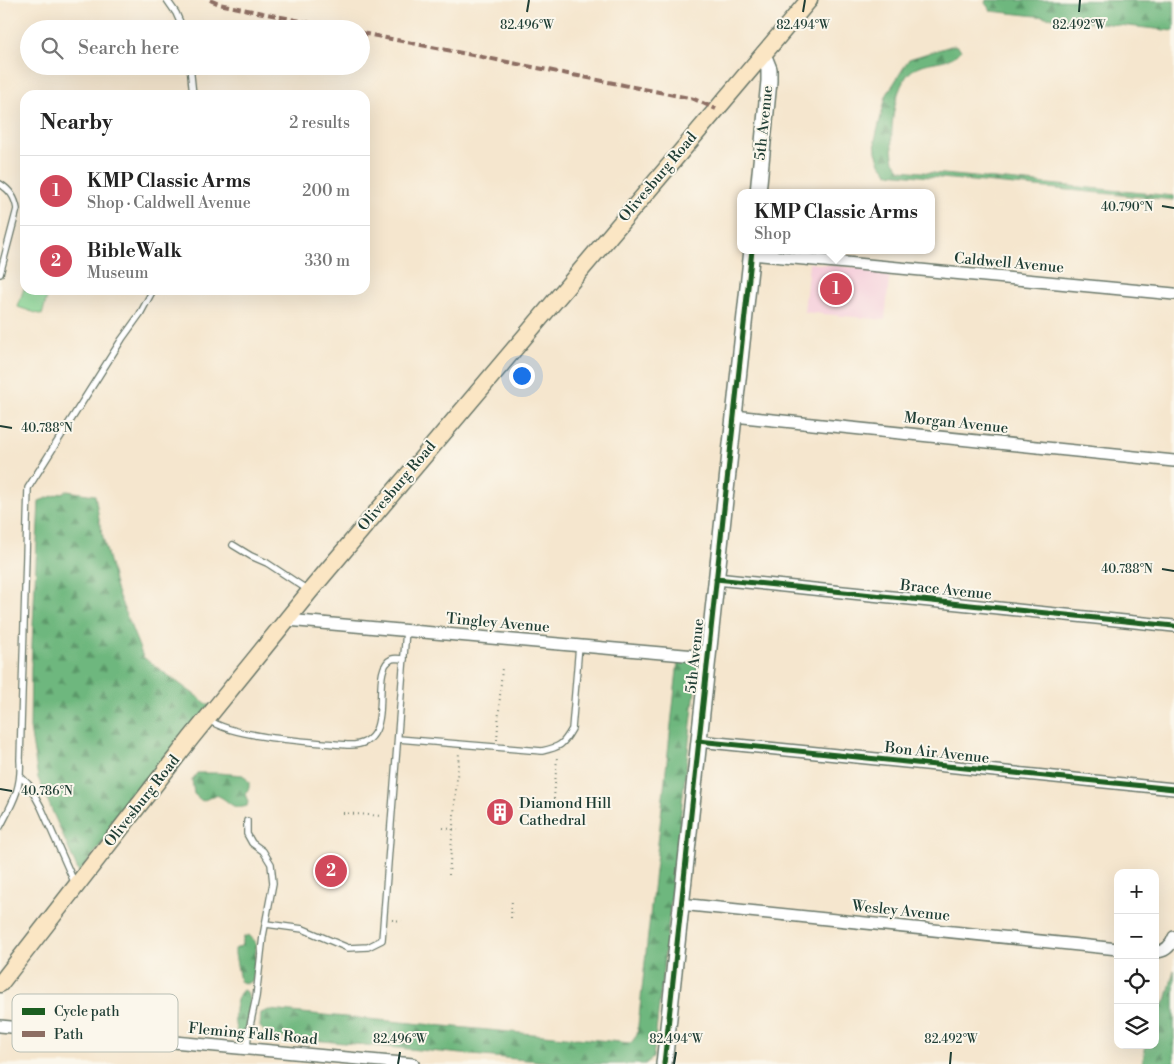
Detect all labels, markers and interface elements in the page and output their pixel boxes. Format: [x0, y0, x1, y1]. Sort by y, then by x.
text: 82.496°W [500, 18, 555, 33]
text: 82.494°W [776, 18, 831, 33]
text: 82.492°W [1052, 18, 1107, 33]
search box [20, 20, 370, 75]
icon: search [38, 34, 66, 62]
text: Search here [78, 36, 179, 60]
street label: 5th Avenue [751, 85, 777, 161]
text: Nearby [40, 110, 113, 136]
text: 2 results [289, 113, 350, 133]
street label: Olivesburg Road [615, 128, 701, 226]
text: KMP Classic Arms [87, 169, 251, 193]
text: 1 [52, 181, 60, 201]
text: 200 m [302, 181, 350, 201]
popup [737, 189, 935, 254]
text: Shop · Caldwell Avenue [87, 193, 251, 213]
text: KMP Classic Arms [754, 200, 918, 224]
text: 40.790°N [1101, 200, 1153, 215]
text: Shop [754, 224, 791, 244]
text: BibleWalk [87, 239, 182, 263]
street label: Caldwell Avenue [953, 249, 1065, 277]
text: 2 [51, 251, 61, 271]
text: 330 m [304, 251, 350, 271]
text: Museum [87, 263, 149, 283]
pin: 1 [820, 270, 852, 308]
your location [509, 363, 535, 389]
street label: Morgan Avenue [903, 408, 1009, 438]
text: 40.788°N [21, 421, 73, 436]
street label: Olivesburg Road [354, 437, 440, 535]
text: 40.788°N [1101, 562, 1153, 577]
street label: Brace Avenue [898, 576, 993, 604]
street label: Tingley Avenue [445, 609, 551, 637]
street label: 5th Avenue [682, 618, 708, 694]
street label: Bon Air Avenue [883, 738, 990, 768]
street label: Olivesburg Road [100, 751, 184, 851]
text: 40.786°N [21, 784, 73, 799]
place label: Diamond Hill Cathedral [519, 794, 612, 830]
building icon: Diamond Hill Cathedral [485, 797, 515, 827]
pin: 2 [315, 852, 347, 890]
map controls [1114, 869, 1159, 1049]
button: + [1114, 869, 1159, 914]
street label: Wesley Avenue [850, 896, 951, 926]
button: − [1114, 914, 1159, 959]
button: locate [1114, 959, 1159, 1004]
legend [12, 994, 178, 1052]
text: Cycle path [54, 1003, 120, 1021]
button: layers [1114, 1004, 1159, 1049]
street label: Fleming Falls Road [188, 1019, 319, 1049]
text: Path [54, 1026, 84, 1044]
text: 82.496°W [373, 1032, 428, 1047]
text: 82.494°W [649, 1032, 704, 1047]
text: 82.492°W [924, 1032, 979, 1047]

